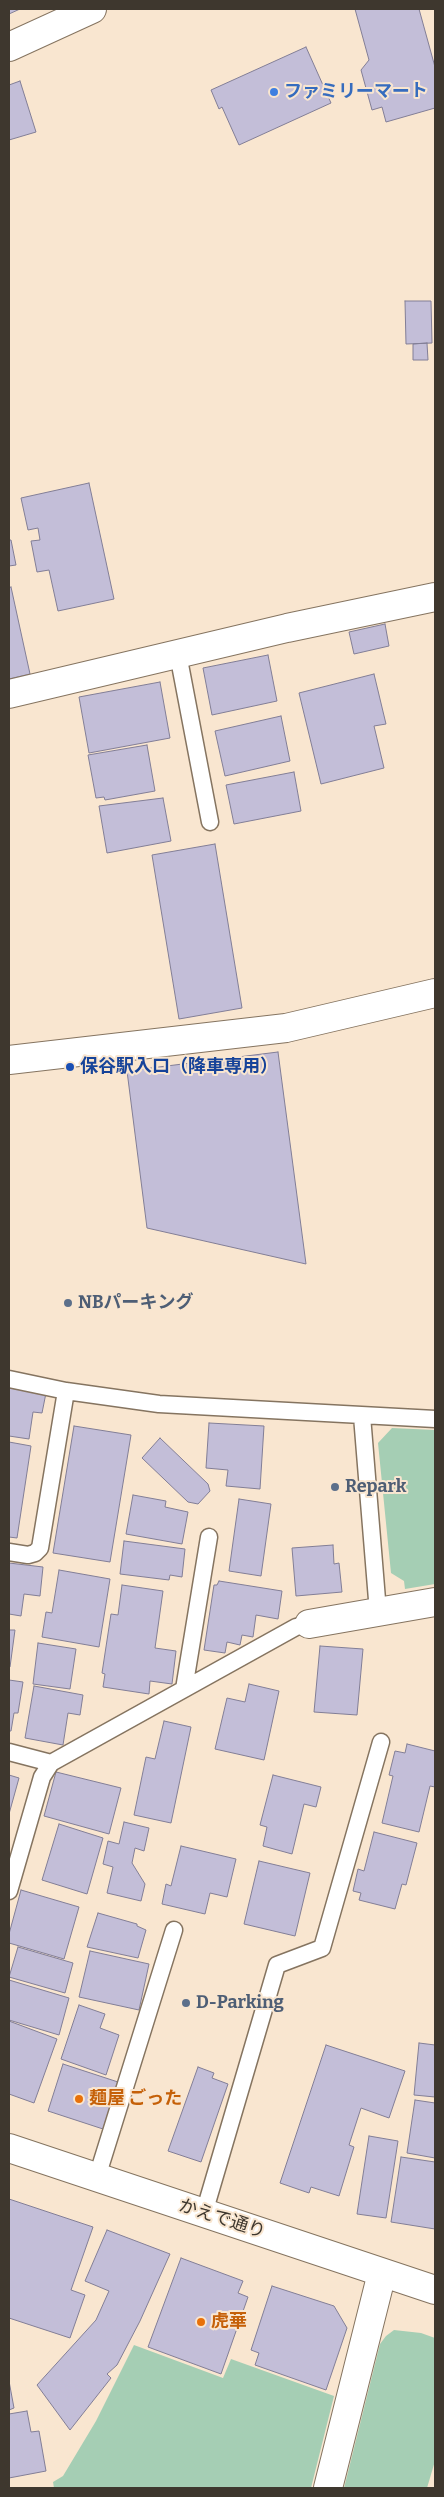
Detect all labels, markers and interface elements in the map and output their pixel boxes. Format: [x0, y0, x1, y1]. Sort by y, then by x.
place label: ファミリーマート [284, 81, 428, 103]
marker: ファミリーマート [268, 86, 280, 98]
place label: 保谷駅入口（降車専用） [80, 1056, 278, 1078]
marker: 保谷駅入口（降車専用） [64, 1061, 76, 1073]
place label: NBパーキング [78, 1292, 194, 1314]
marker: NBパーキング [62, 1297, 74, 1309]
place label: Repark [345, 1476, 406, 1498]
marker: Repark [329, 1481, 341, 1493]
place label: D-Parking [196, 1992, 284, 2014]
marker: D-Parking [180, 1997, 192, 2009]
place label: 麺屋 ごった [89, 2088, 182, 2110]
marker: 麺屋 ごった [73, 2093, 85, 2105]
street label: かえで通り [176, 2195, 268, 2243]
place label: 虎華 [211, 2311, 247, 2333]
marker: 虎華 [195, 2316, 207, 2328]

